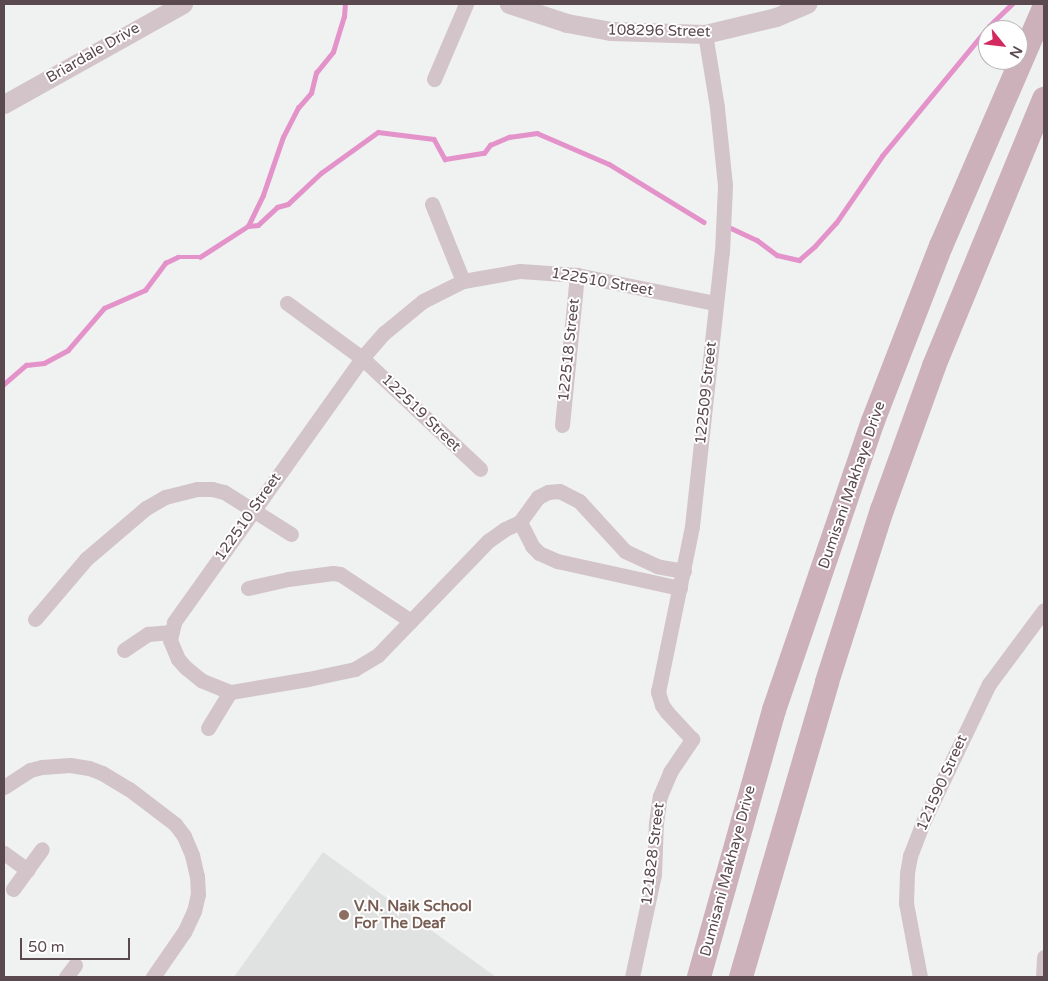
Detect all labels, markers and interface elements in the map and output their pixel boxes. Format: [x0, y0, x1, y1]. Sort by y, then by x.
street label: Briardale Drive [43, 19, 143, 87]
north arrow [978, 20, 1028, 70]
street label: 108296 Street [607, 21, 711, 41]
text: N [1006, 43, 1026, 61]
street label: 122510 Street [550, 264, 654, 300]
street label: 122518 Street [555, 298, 583, 402]
street label: 122509 Street [692, 341, 720, 445]
street label: 122519 Street [378, 371, 464, 455]
street label: Dumisani Makhaye Drive [815, 399, 889, 571]
street label: 122510 Street [211, 470, 285, 564]
street label: 121590 Street [913, 732, 971, 834]
street label: Dumisani Makhaye Drive [697, 784, 759, 958]
street label: 121828 Street [638, 802, 668, 906]
place label: V.N. Naik School For The Deaf [354, 897, 472, 932]
marker: V.N. Naik School For The Deaf [338, 909, 350, 921]
scale bar [22, 928, 132, 960]
text: 50 m [28, 938, 65, 956]

